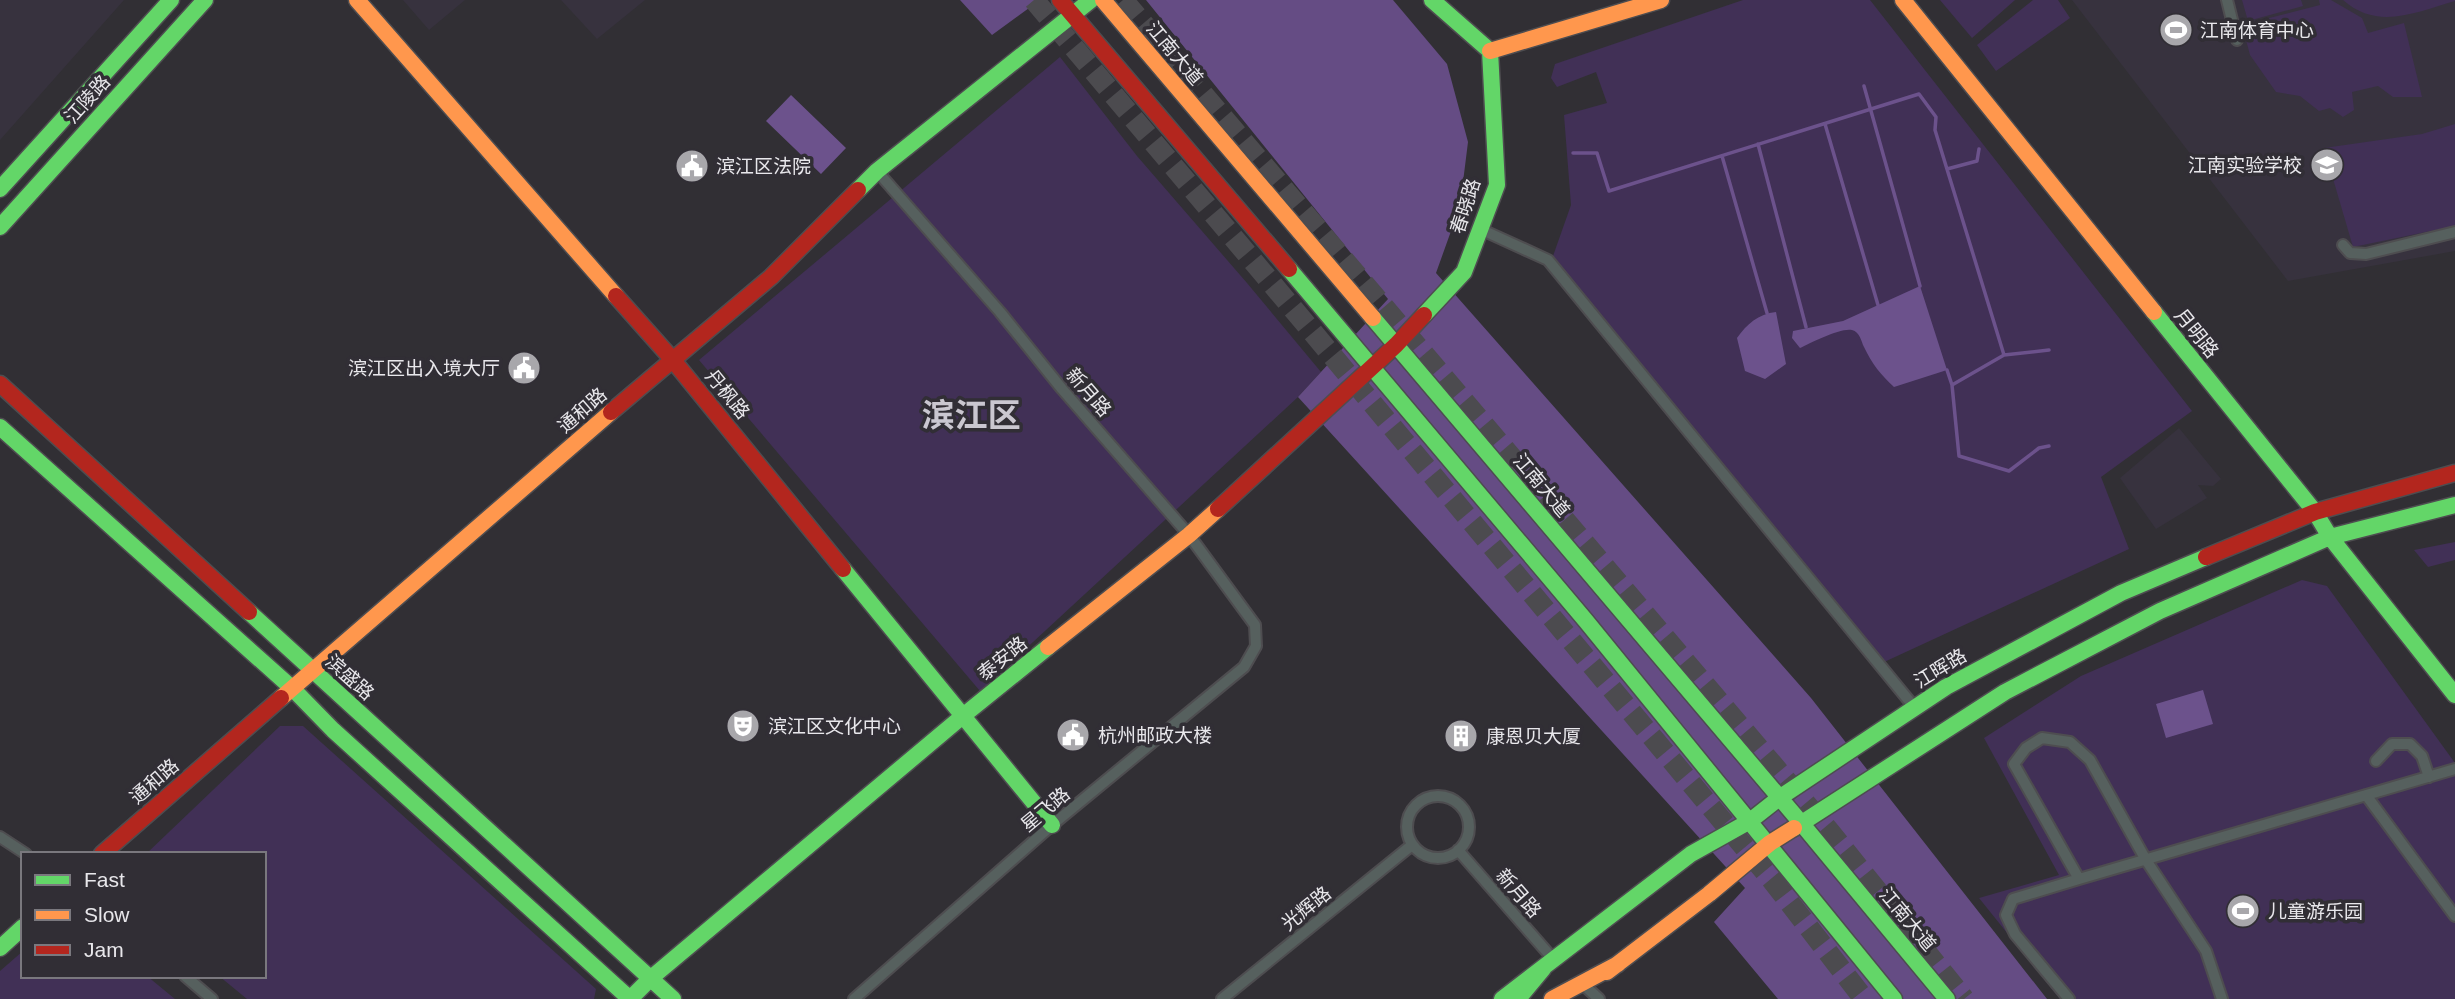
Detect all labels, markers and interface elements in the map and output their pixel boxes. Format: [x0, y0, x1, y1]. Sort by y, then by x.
sports icon: 江南体育中心 [2157, 11, 2195, 49]
street label: 江南大道 [1142, 17, 1207, 89]
place label: 江南体育中心 [2200, 20, 2314, 41]
street label: 江陵路 [60, 71, 114, 128]
school or university icon: 江南实验学校 [2308, 146, 2346, 184]
public building icon: 滨江区法院 [673, 147, 711, 185]
place label: 江南实验学校 [2188, 155, 2302, 176]
place label: 滨江区法院 [716, 156, 811, 177]
street label: 春晓路 [1447, 176, 1484, 237]
street label: 月明路 [2171, 305, 2223, 362]
public building icon: 滨江区出入境大厅 [505, 349, 543, 387]
place label: 滨江区出入境大厅 [348, 358, 500, 379]
street label: 新月路 [1062, 364, 1115, 421]
street label: 丹枫路 [702, 366, 754, 423]
street label: 通和路 [554, 384, 611, 437]
district label: 滨江区 [922, 397, 1021, 434]
street label: 江南大道 [1509, 449, 1574, 521]
street label: 泰安路 [974, 632, 1031, 684]
street label: 江晖路 [1910, 645, 1970, 692]
street label: 滨盛路 [321, 650, 378, 704]
theatre icon: 滨江区文化中心 [724, 707, 762, 745]
place label: 滨江区文化中心 [768, 716, 901, 737]
public building icon: 杭州邮政大楼 [1054, 716, 1092, 754]
building icon: 康恩贝大厦 [1442, 717, 1480, 755]
place label: 杭州邮政大楼 [1098, 725, 1212, 746]
place label: 康恩贝大厦 [1486, 726, 1581, 747]
street label: 通和路 [126, 755, 183, 808]
street label: 星飞路 [1017, 783, 1074, 836]
legend [21, 852, 266, 978]
street label: 新月路 [1492, 865, 1545, 922]
text: Fast [84, 868, 125, 891]
street label: 光辉路 [1278, 882, 1335, 934]
street label: 江南大道 [1875, 883, 1940, 955]
sports icon: 儿童游乐园 [2224, 892, 2262, 930]
place label: 儿童游乐园 [2268, 901, 2363, 922]
text: Slow [84, 903, 130, 926]
text: Jam [84, 938, 124, 961]

